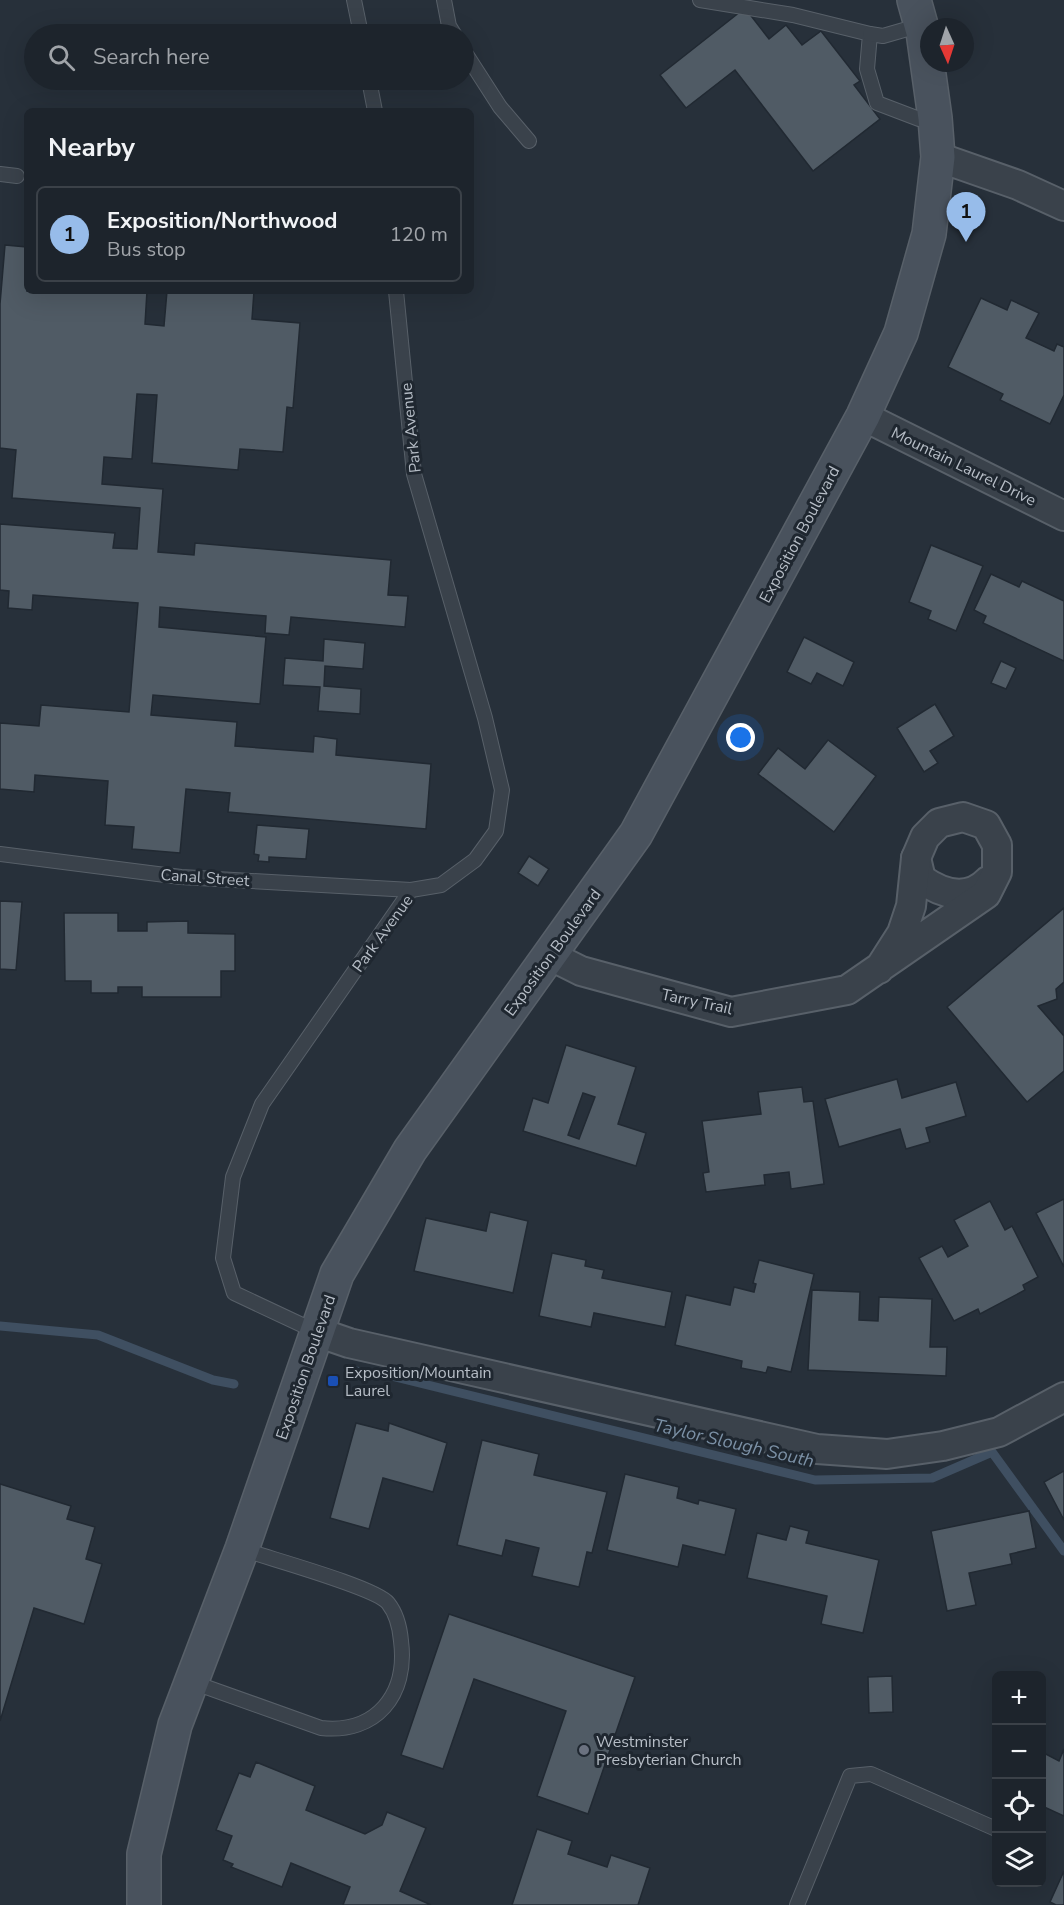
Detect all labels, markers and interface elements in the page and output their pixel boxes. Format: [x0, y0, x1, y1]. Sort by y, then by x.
north arrow [920, 18, 974, 72]
search box [24, 24, 474, 90]
icon: search [45, 41, 78, 74]
text: Search here [93, 42, 210, 72]
text: Nearby [48, 130, 135, 165]
pin: 1 [946, 192, 986, 242]
text: Exposition/Northwood [107, 206, 338, 236]
text: 1 [64, 221, 76, 248]
text: 120 m [390, 221, 448, 248]
text: Bus stop [107, 236, 186, 263]
street label: Park Avenue [395, 382, 427, 474]
street label: Mountain Laurel Drive [887, 422, 1040, 512]
street label: Exposition Boulevard [754, 462, 845, 607]
your location [726, 723, 755, 752]
street label: Canal Street [160, 864, 251, 892]
street label: Exposition Boulevard [499, 885, 606, 1021]
street label: Park Avenue [347, 891, 418, 977]
street label: Tarry Trail [659, 984, 735, 1020]
street label: Exposition Boulevard [271, 1292, 341, 1443]
place label: Exposition/Mountain Laurel [345, 1362, 492, 1402]
marker: Exposition/Mountain Laurel [326, 1374, 340, 1388]
water label: Taylor Slough South [651, 1413, 817, 1473]
map controls [992, 1671, 1046, 1887]
button: + [992, 1671, 1046, 1725]
button: − [992, 1725, 1046, 1779]
place label: Westminster Presbyterian Church [596, 1731, 742, 1771]
marker: Westminster Presbyterian Church [577, 1743, 591, 1757]
button: locate [992, 1779, 1046, 1833]
button: layers [992, 1833, 1046, 1887]

